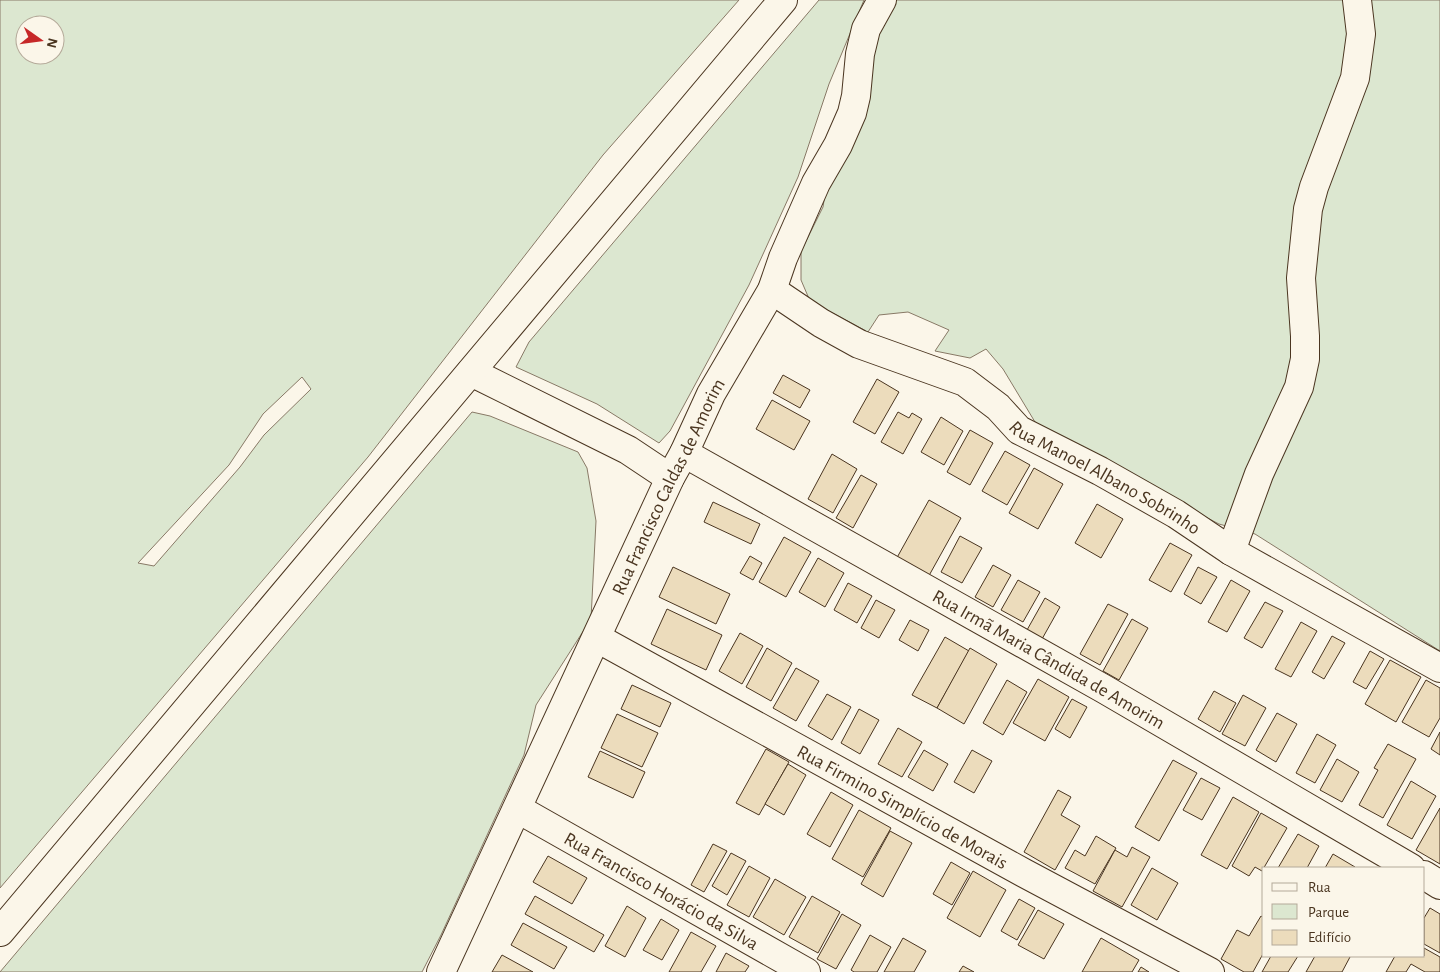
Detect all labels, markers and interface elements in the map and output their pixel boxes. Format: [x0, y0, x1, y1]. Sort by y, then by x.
north arrow [15, 15, 65, 65]
text: N [44, 36, 60, 49]
street label: Rua Francisco Caldas de Amorim [609, 376, 729, 598]
street label: Rua Manoel Albano Sobrinho [1005, 418, 1203, 539]
street label: Rua Irmã Maria Cândida de Amorim [929, 587, 1168, 733]
street label: Rua Firmino Simplício de Morais [794, 742, 1010, 873]
street label: Rua Francisco Horácio da Silva [560, 829, 761, 954]
legend [1262, 867, 1425, 957]
text: Rua [1308, 880, 1331, 895]
text: Parque [1308, 905, 1349, 920]
text: Edifício [1308, 930, 1351, 945]

